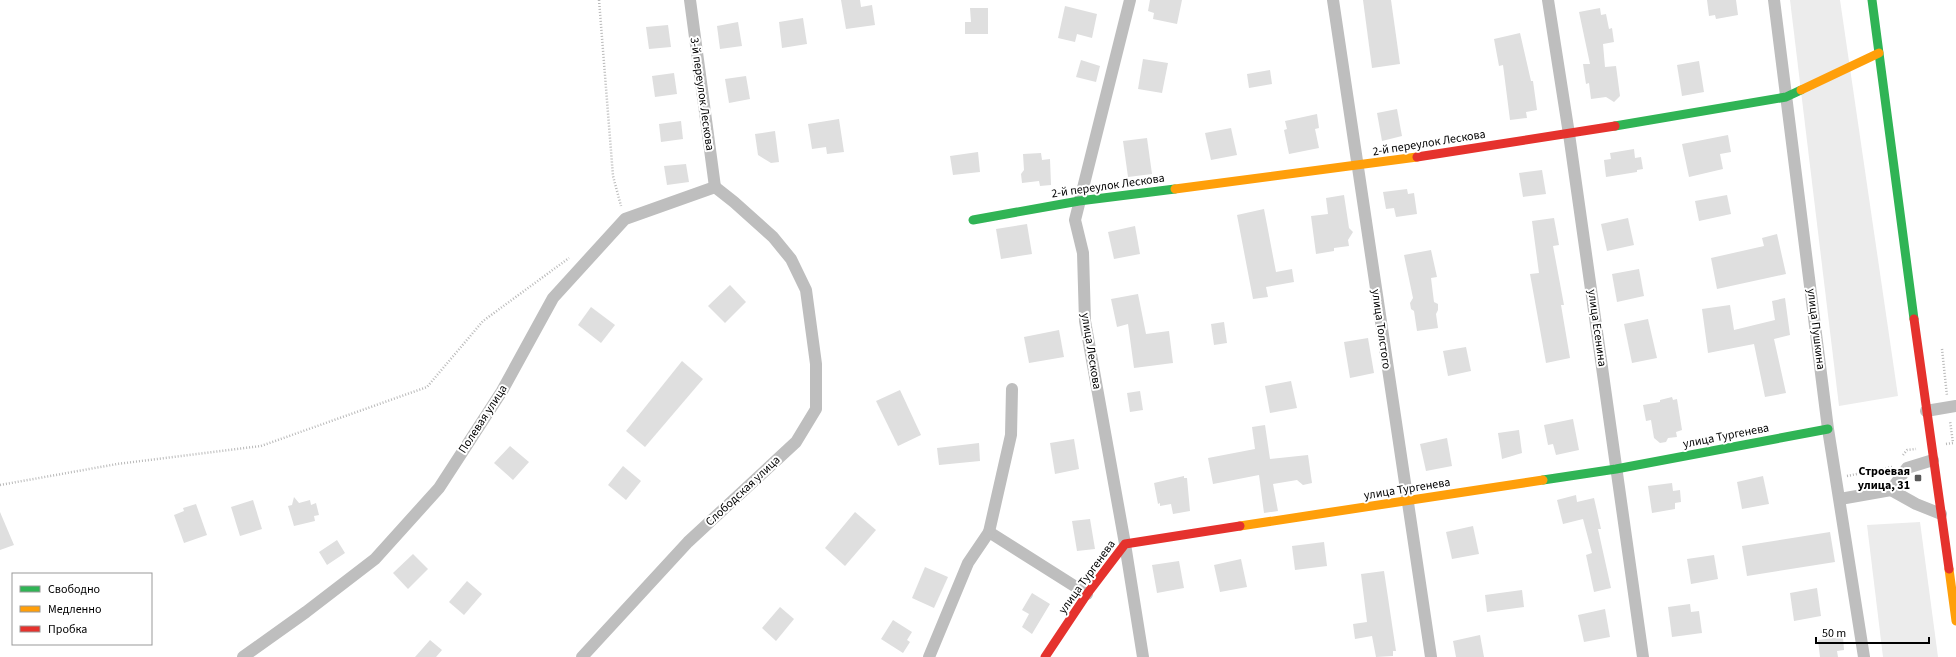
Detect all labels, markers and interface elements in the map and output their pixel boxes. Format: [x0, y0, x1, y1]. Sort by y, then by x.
street label: 3-й переулок Лескова [686, 36, 718, 152]
street label: 2-й переулок Лескова [1371, 126, 1487, 160]
street label: 2-й переулок Лескова [1050, 170, 1166, 202]
street label: улица Пушкина [1803, 287, 1829, 371]
street label: улица Толстого [1367, 288, 1395, 370]
street label: улица Есенина [1583, 288, 1611, 368]
street label: улица Лескова [1077, 312, 1105, 390]
street label: Полевая улица [454, 381, 512, 457]
street label: улица Тургенева [1681, 419, 1771, 453]
street label: Слободская улица [702, 452, 784, 530]
place label: Строевая улица, 31 [1858, 463, 1910, 494]
marker: Строевая улица, 31 [1913, 473, 1923, 483]
street label: улица Тургенева [1363, 474, 1451, 504]
street label: улица Тургенева [1054, 537, 1120, 617]
legend [12, 573, 152, 645]
text: Свободно [48, 581, 100, 598]
text: Медленно [48, 601, 102, 618]
scale bar [1816, 619, 1929, 645]
text: Пробка [48, 621, 87, 638]
text: 50 m [1822, 625, 1846, 642]

